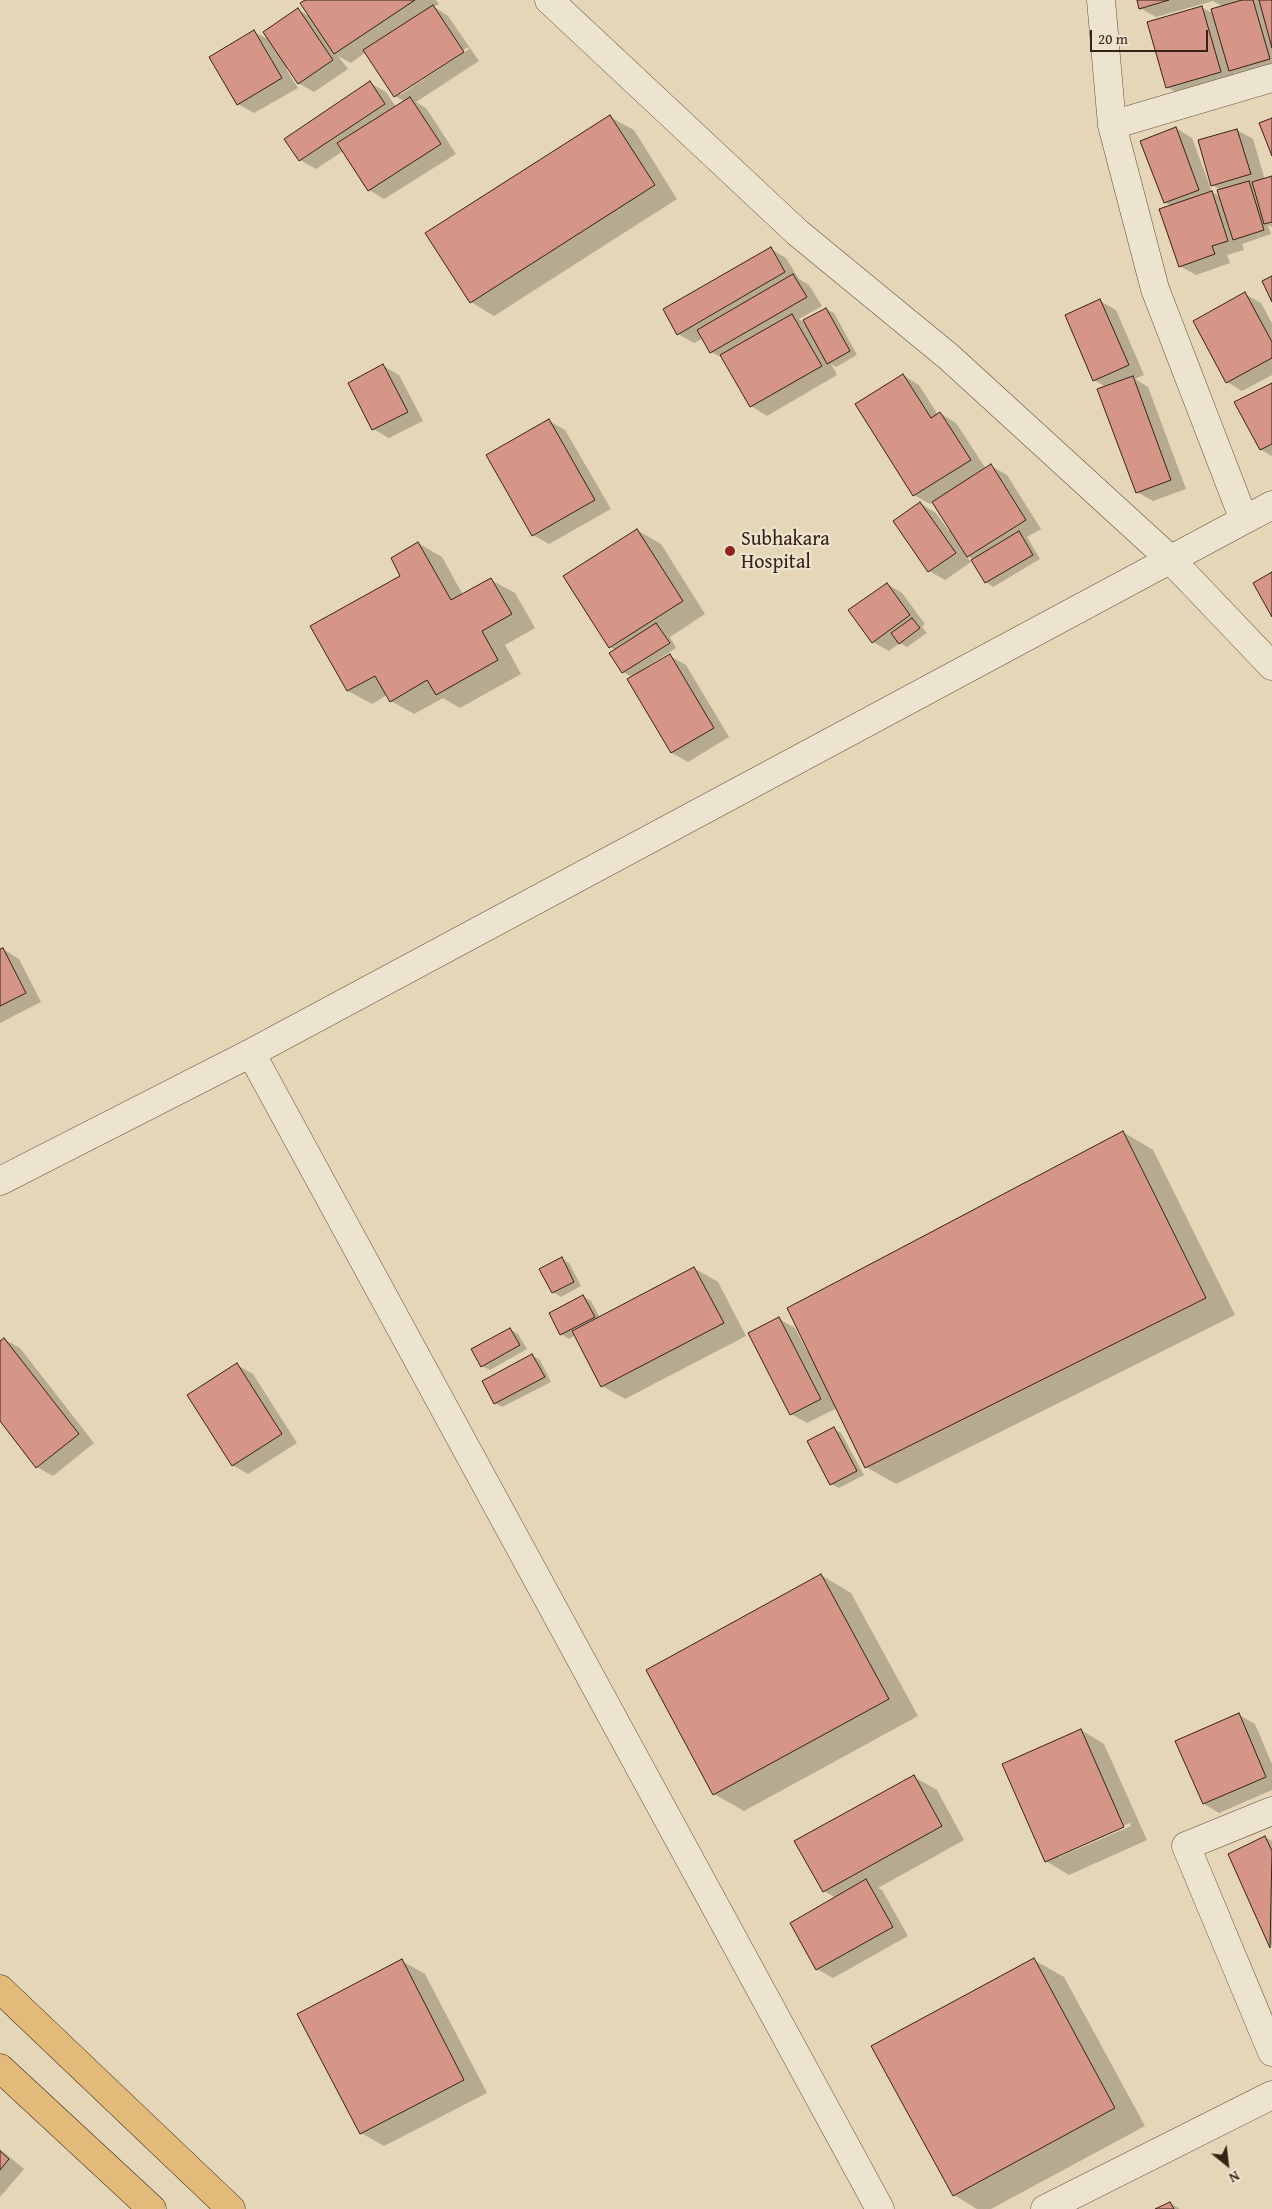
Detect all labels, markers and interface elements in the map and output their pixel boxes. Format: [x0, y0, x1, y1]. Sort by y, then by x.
scale bar [1092, 20, 1210, 52]
text: 20 m [1098, 28, 1128, 49]
place label: Subhakara Hospital [741, 528, 830, 575]
marker: Subhakara Hospital [723, 544, 737, 558]
north arrow [1202, 2139, 1252, 2189]
text: N [1225, 2166, 1243, 2188]

